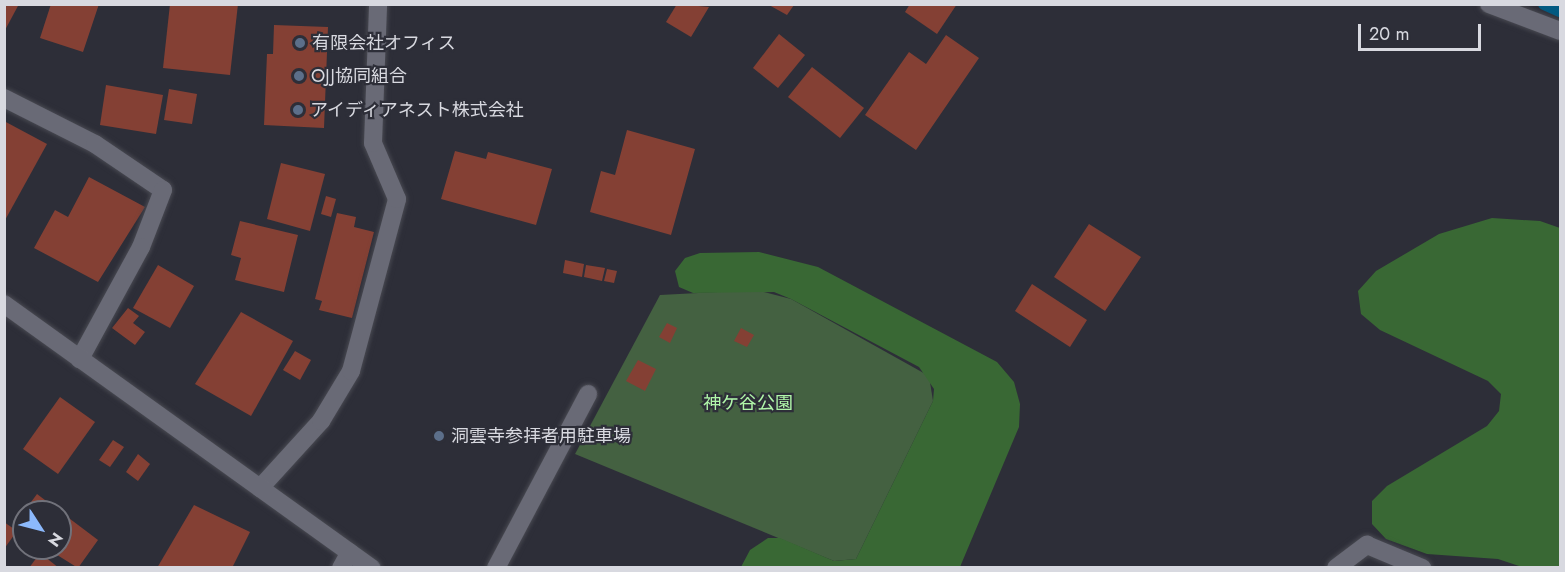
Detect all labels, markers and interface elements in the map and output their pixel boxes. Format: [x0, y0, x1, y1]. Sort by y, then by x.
scale bar [1361, 12, 1484, 50]
text: 20 m [1369, 21, 1409, 47]
place label: 有限会社オフィス [312, 32, 456, 54]
marker: 有限会社オフィス [293, 36, 307, 50]
place label: OJJ協同組合 [311, 65, 407, 87]
marker: OJJ協同組合 [292, 69, 306, 83]
place label: アイディアネスト株式会社 [310, 99, 526, 121]
marker: アイディアネスト株式会社 [291, 103, 305, 117]
park label: 神ケ谷公園 [703, 392, 793, 414]
place label: 洞雲寺参拝者用駐車場 [451, 425, 631, 447]
marker: 洞雲寺参拝者用駐車場 [432, 429, 446, 443]
north arrow [12, 500, 72, 560]
text: N [42, 528, 68, 552]

